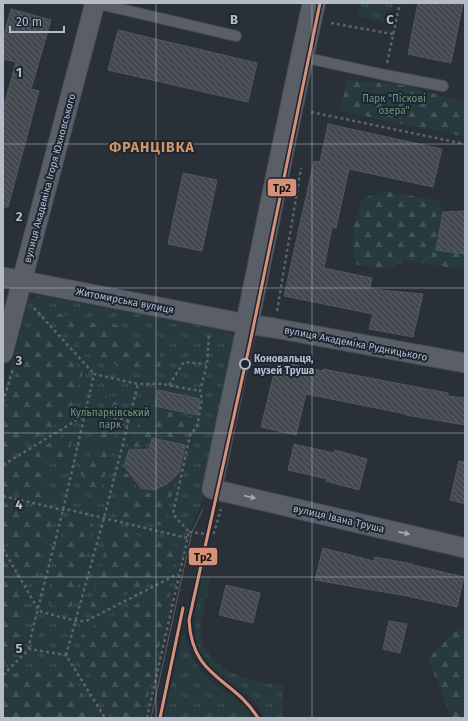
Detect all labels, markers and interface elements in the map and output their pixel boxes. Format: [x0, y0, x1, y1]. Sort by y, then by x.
scale bar [10, 8, 64, 34]
text: B [230, 12, 238, 27]
text: C [386, 12, 394, 27]
text: 20 m [16, 15, 42, 29]
text: 1 [16, 65, 22, 80]
street label: вулиця Академіка Ігоря Юхновського [21, 92, 78, 264]
park label: Парк "Піскові озера" [362, 92, 426, 117]
district label: ФРАНЦІВКА [109, 139, 195, 156]
line badge: Тр2 [267, 178, 297, 197]
text: Тр2 [273, 182, 291, 195]
text: 2 [16, 209, 23, 224]
street label: Житомирська вулиця [75, 286, 175, 316]
street label: вулиця Академіка Рудницького [283, 323, 429, 364]
text: 3 [15, 353, 23, 368]
place label: Коновальця, музей Труша [254, 353, 315, 377]
marker: Коновальця, музей Труша [239, 358, 251, 370]
park label: Кульпарківський парк [70, 406, 150, 431]
one-way arrow [244, 495, 256, 501]
text: 4 [15, 497, 23, 512]
street label: вулиця Івана Труша [292, 503, 386, 535]
one-way arrow [398, 531, 410, 537]
line badge: Тр2 [188, 547, 218, 566]
text: Тр2 [194, 551, 212, 564]
text: 5 [16, 641, 23, 656]

